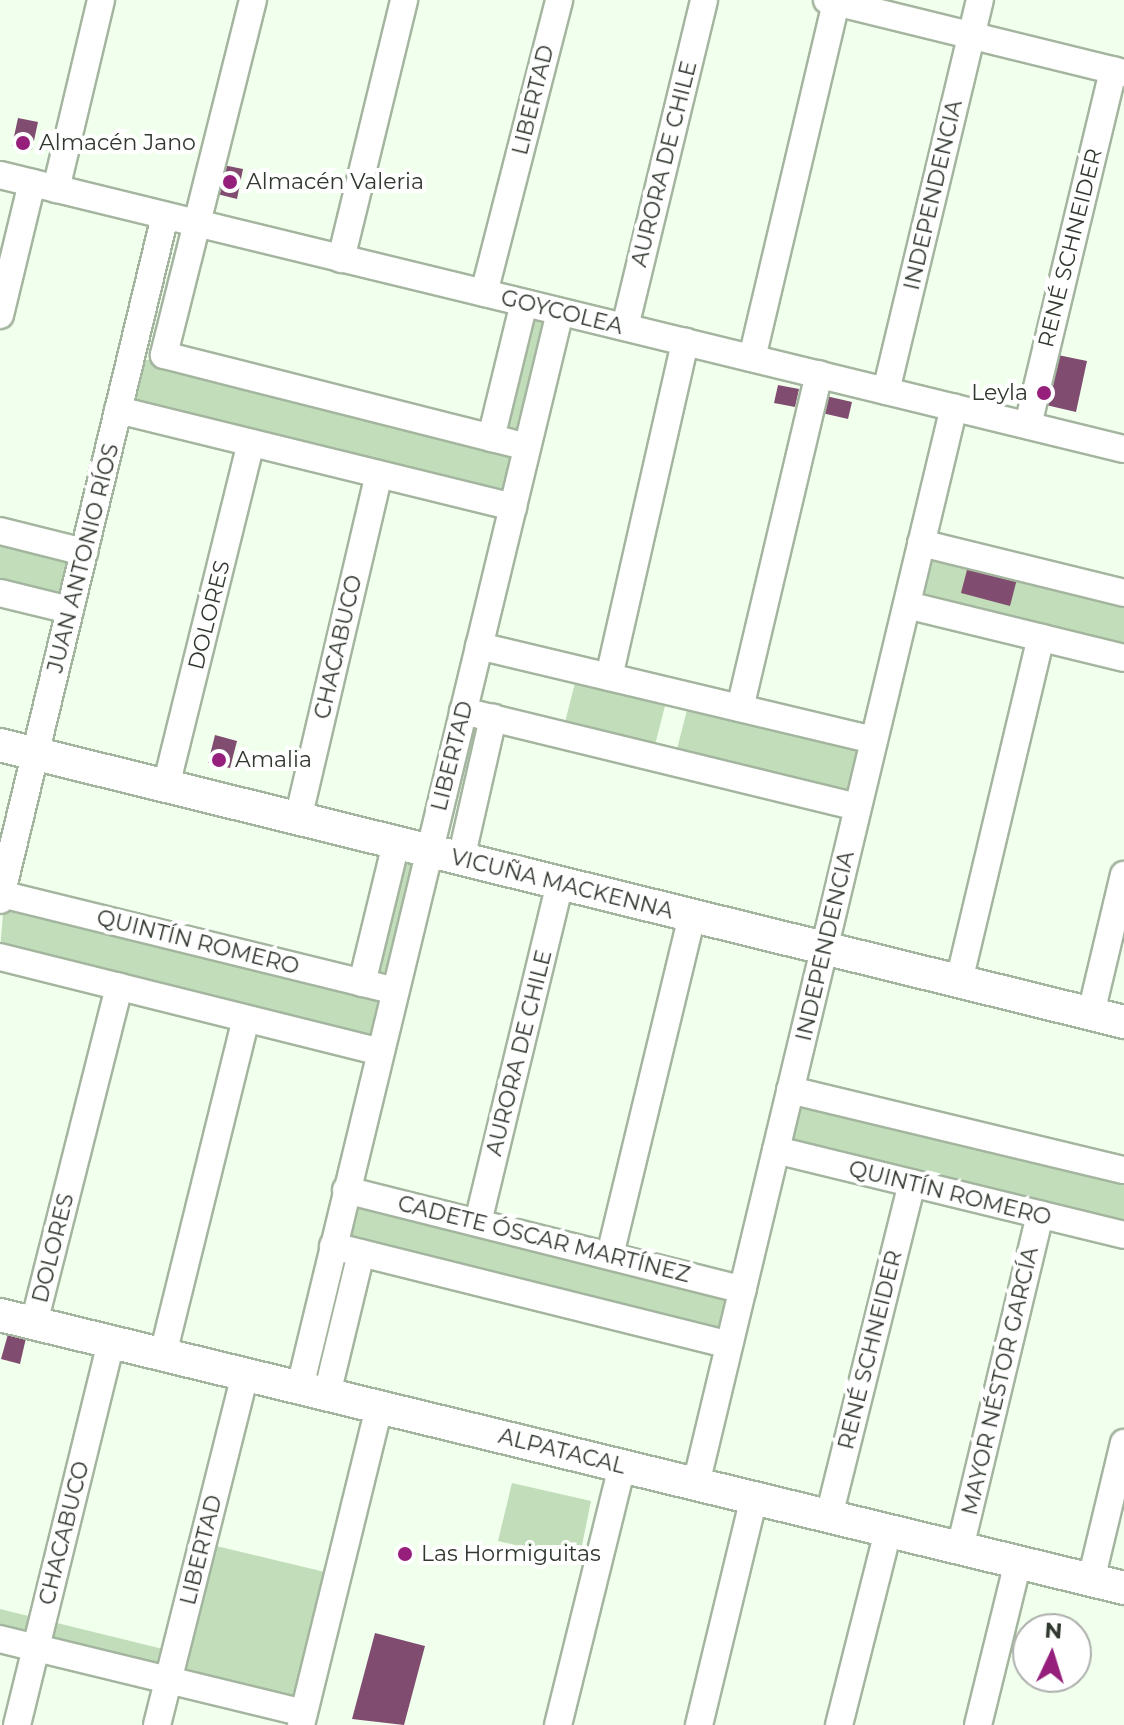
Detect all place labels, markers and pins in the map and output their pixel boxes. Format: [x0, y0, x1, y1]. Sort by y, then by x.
place label: Almacén Jano [39, 130, 196, 156]
marker: Almacén Jano [14, 134, 32, 152]
place label: Almacén Valeria [246, 169, 424, 195]
marker: Almacén Valeria [221, 173, 239, 191]
place label: Leyla [971, 380, 1028, 406]
marker: Leyla [1035, 384, 1053, 402]
place label: Amalia [235, 747, 312, 773]
marker: Amalia [210, 751, 228, 769]
place label: Las Hormiguitas [421, 1541, 601, 1567]
marker: Las Hormiguitas [396, 1545, 414, 1563]

